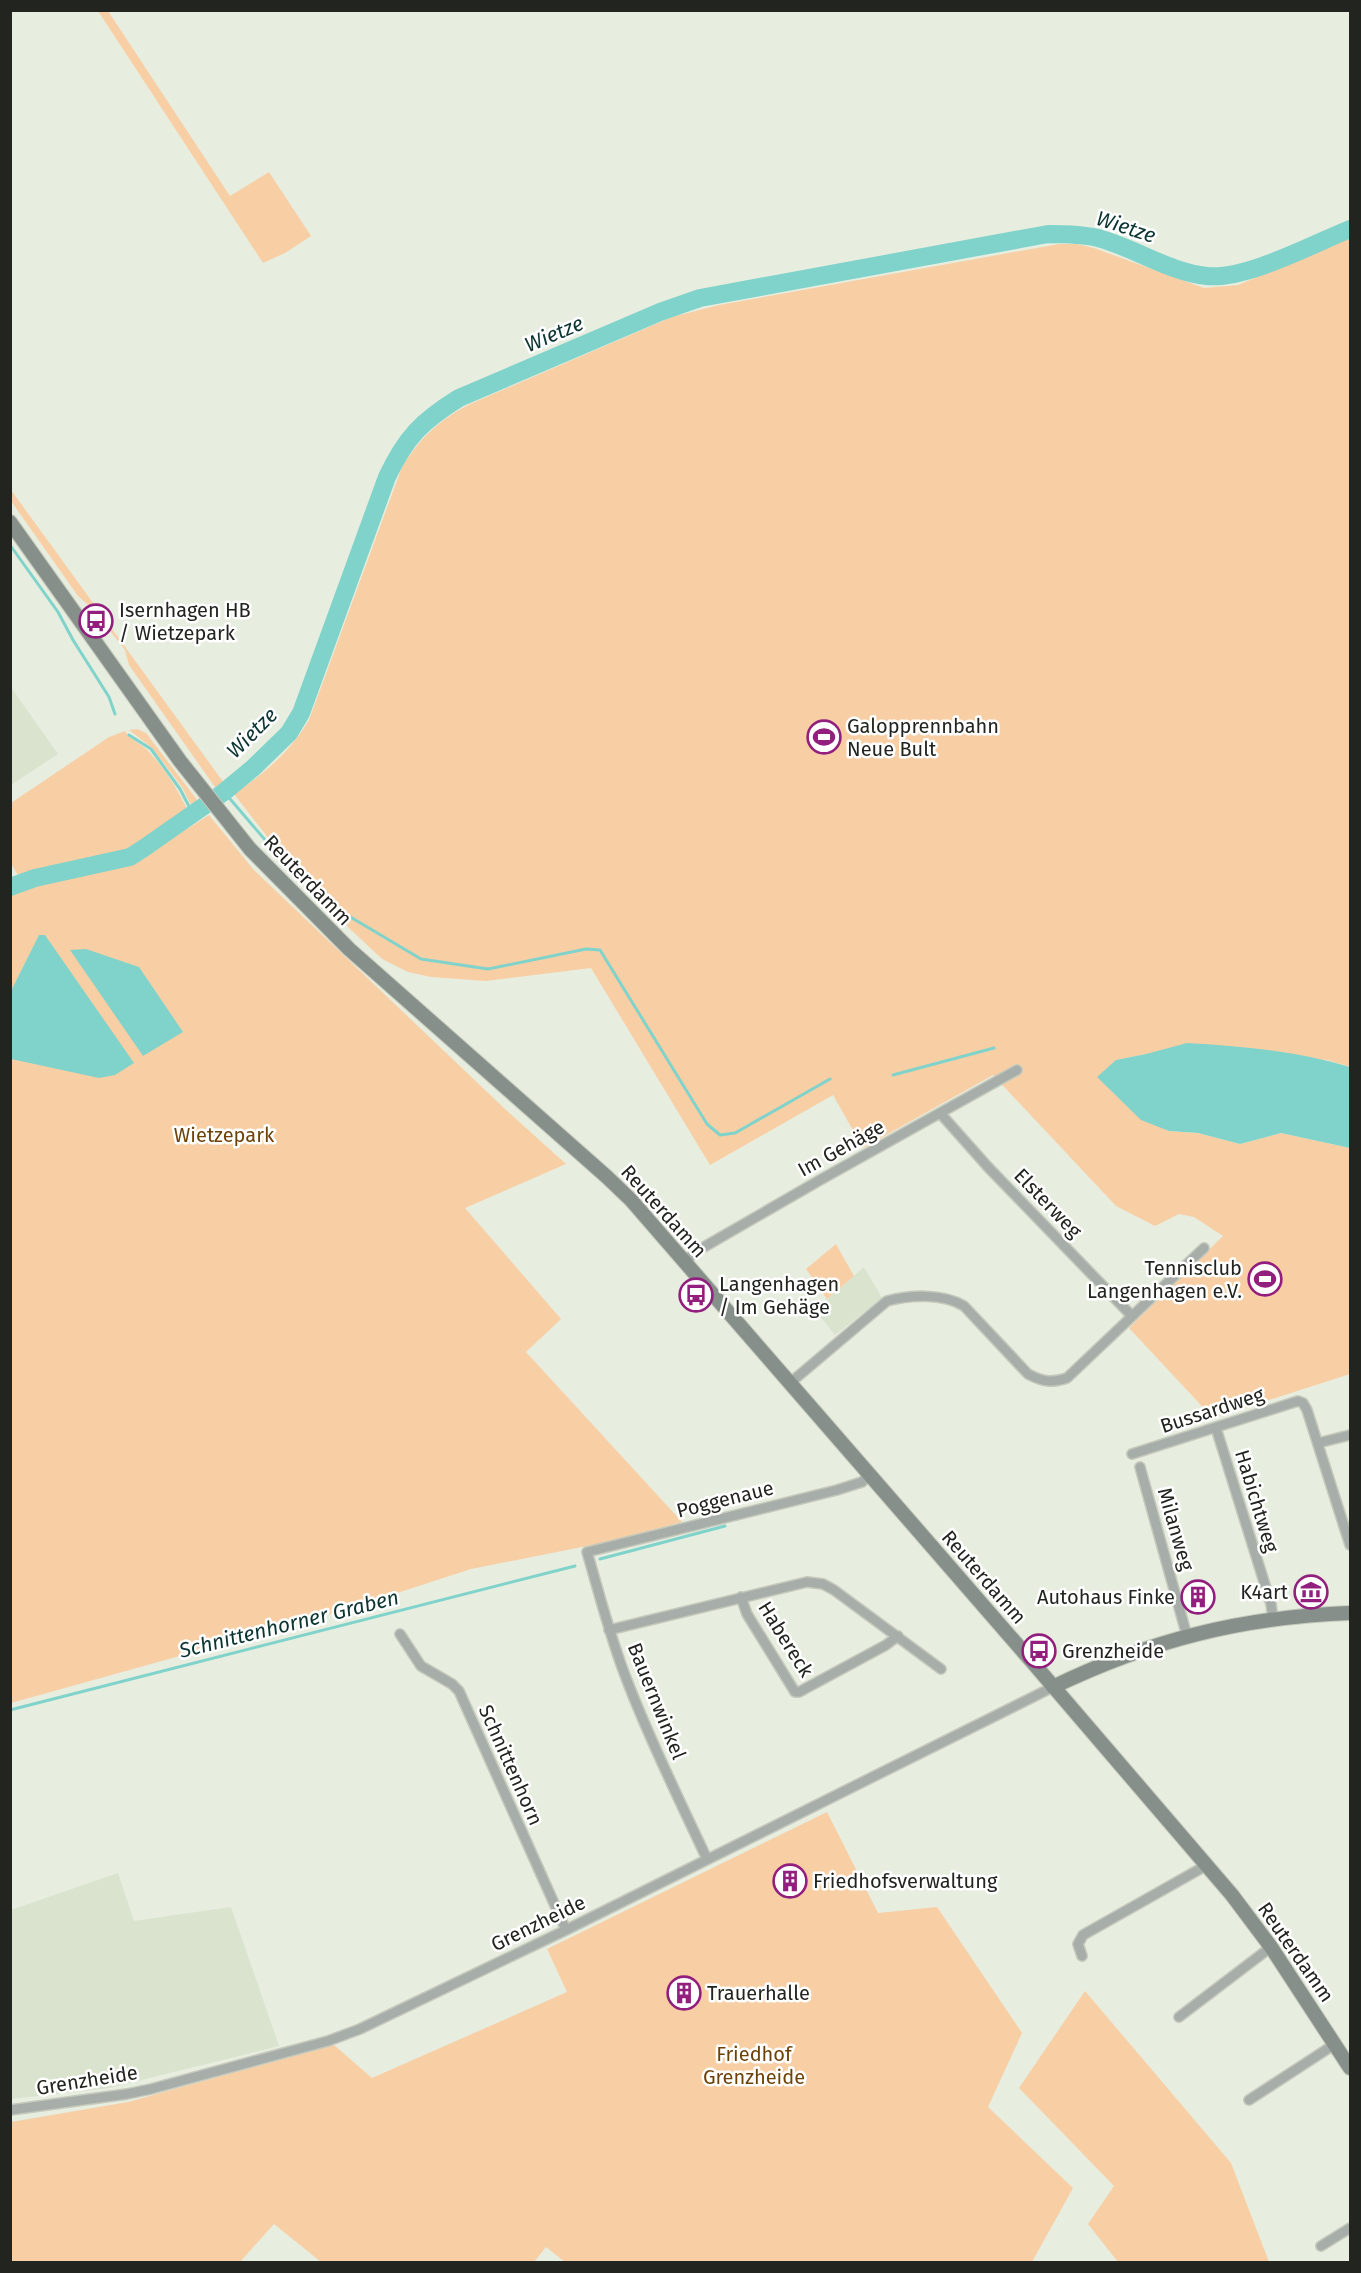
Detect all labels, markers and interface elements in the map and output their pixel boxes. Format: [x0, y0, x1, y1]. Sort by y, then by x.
water label: Wietze [1093, 205, 1159, 249]
water label: Wietze [521, 310, 587, 358]
place label: Isernhagen HB / Wietzepark [119, 598, 251, 645]
bus stop icon: Isernhagen HB / Wietzepark [78, 603, 114, 639]
water label: Wietze [221, 702, 283, 764]
place label: Galopprennbahn Neue Bult [847, 714, 999, 761]
sports icon: Galopprennbahn Neue Bult [806, 719, 842, 755]
street label: Reuterdamm [259, 830, 357, 930]
street label: Im Gehäge [794, 1114, 888, 1182]
park label: Wietzepark [174, 1123, 275, 1147]
street label: Reuterdamm [616, 1160, 712, 1262]
street label: Elsterweg [1009, 1163, 1087, 1243]
place label: Tennisclub Langenhagen e.V. [1087, 1256, 1242, 1303]
sports icon: Tennisclub Langenhagen e.V. [1247, 1261, 1283, 1297]
place label: Langenhagen / Im Gehäge [719, 1272, 839, 1319]
bus stop icon: Langenhagen / Im Gehäge [678, 1277, 714, 1313]
street label: Bussardweg [1157, 1382, 1267, 1438]
street label: Habichtweg [1230, 1447, 1284, 1556]
street label: Poggenaue [674, 1475, 776, 1523]
street label: Milanweg [1153, 1485, 1199, 1574]
street label: Reuterdamm [937, 1525, 1031, 1629]
museum icon: K4art [1293, 1574, 1329, 1610]
building icon: Autohaus Finke [1180, 1579, 1216, 1615]
place label: K4art [1240, 1580, 1289, 1604]
water label: Schnittenhorner Graben [175, 1584, 402, 1664]
place label: Autohaus Finke [1037, 1585, 1175, 1609]
street label: Habereck [753, 1597, 819, 1682]
bus stop icon: Grenzheide [1021, 1633, 1057, 1669]
street label: Bauernwinkel [623, 1639, 691, 1763]
place label: Grenzheide [1062, 1639, 1164, 1663]
street label: Schnittenhorn [474, 1701, 548, 1829]
building icon: Friedhofsverwaltung [772, 1863, 808, 1899]
place label: Friedhofsverwaltung [813, 1869, 998, 1893]
street label: Grenzheide [487, 1890, 589, 1956]
street label: Reuterdamm [1253, 1897, 1339, 2007]
building icon: Trauerhalle [666, 1975, 702, 2011]
place label: Trauerhalle [707, 1981, 810, 2005]
park label: Friedhof Grenzheide [703, 2042, 805, 2089]
street label: Grenzheide [35, 2060, 139, 2100]

